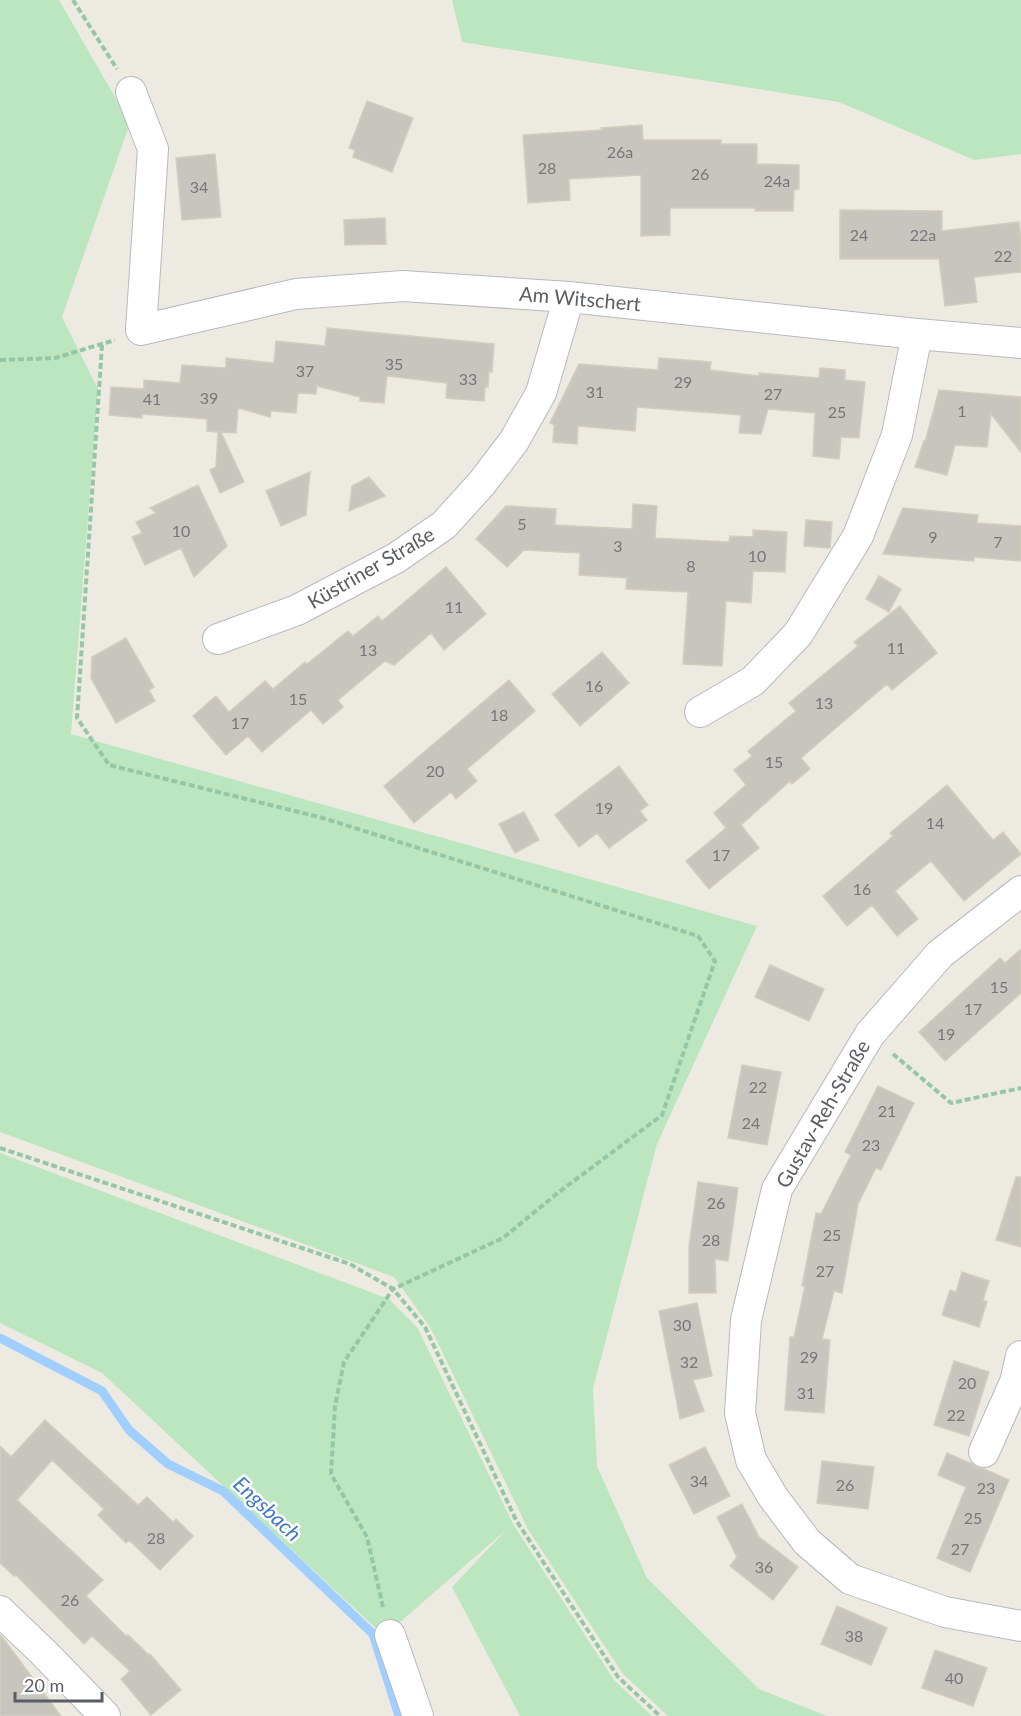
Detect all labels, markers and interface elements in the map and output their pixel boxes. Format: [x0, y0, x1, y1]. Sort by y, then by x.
house number: 26a [607, 142, 633, 161]
house number: 28 [538, 158, 556, 177]
house number: 26 [691, 164, 709, 183]
house number: 24a [764, 171, 790, 190]
house number: 34 [190, 177, 208, 196]
house number: 24 [850, 225, 868, 244]
house number: 22a [910, 225, 936, 244]
house number: 22 [994, 246, 1012, 265]
street label: Am Witschert [518, 281, 642, 315]
house number: 35 [385, 354, 403, 373]
house number: 37 [296, 361, 314, 380]
house number: 33 [459, 369, 477, 388]
house number: 29 [674, 372, 692, 391]
house number: 31 [586, 382, 604, 401]
house number: 27 [764, 384, 782, 403]
house number: 39 [200, 388, 218, 407]
house number: 41 [143, 389, 161, 408]
house number: 1 [957, 401, 967, 420]
house number: 25 [828, 402, 846, 421]
house number: 5 [517, 514, 527, 533]
house number: 10 [172, 521, 190, 540]
street label: Küstriner Straße [303, 521, 438, 613]
house number: 9 [928, 527, 938, 546]
house number: 7 [993, 532, 1003, 551]
house number: 3 [613, 536, 623, 555]
house number: 10 [748, 546, 766, 565]
house number: 8 [686, 556, 696, 575]
house number: 11 [445, 597, 463, 616]
house number: 11 [887, 638, 905, 657]
house number: 13 [359, 640, 377, 659]
house number: 16 [585, 676, 603, 695]
house number: 15 [289, 689, 307, 708]
house number: 13 [815, 693, 833, 712]
house number: 18 [490, 705, 508, 724]
house number: 17 [231, 713, 249, 732]
house number: 15 [765, 752, 783, 771]
house number: 20 [426, 761, 444, 780]
house number: 19 [595, 798, 613, 817]
house number: 14 [926, 813, 944, 832]
house number: 17 [712, 845, 730, 864]
house number: 16 [853, 879, 871, 898]
house number: 15 [990, 977, 1008, 996]
house number: 17 [964, 999, 982, 1018]
house number: 19 [937, 1024, 955, 1043]
street label: Gustav-Reh-Straße [770, 1035, 874, 1192]
house number: 22 [749, 1077, 767, 1096]
house number: 21 [878, 1101, 896, 1120]
house number: 24 [742, 1113, 760, 1132]
house number: 23 [862, 1135, 880, 1154]
house number: 26 [707, 1193, 725, 1212]
house number: 25 [823, 1225, 841, 1244]
house number: 28 [702, 1230, 720, 1249]
house number: 27 [816, 1261, 834, 1280]
house number: 30 [673, 1315, 691, 1334]
house number: 29 [800, 1347, 818, 1366]
house number: 32 [680, 1352, 698, 1371]
house number: 20 [958, 1373, 976, 1392]
house number: 31 [797, 1383, 815, 1402]
house number: 22 [947, 1405, 965, 1424]
water label: Engsbach [229, 1470, 307, 1545]
house number: 34 [690, 1471, 708, 1490]
house number: 26 [836, 1475, 854, 1494]
house number: 23 [977, 1478, 995, 1497]
house number: 25 [964, 1508, 982, 1527]
house number: 28 [147, 1528, 165, 1547]
house number: 27 [951, 1539, 969, 1558]
house number: 36 [755, 1557, 773, 1576]
house number: 26 [61, 1590, 79, 1609]
house number: 38 [845, 1626, 863, 1645]
scale bar [15, 1665, 102, 1703]
house number: 40 [945, 1668, 963, 1687]
text: 20 m [24, 1674, 64, 1696]

